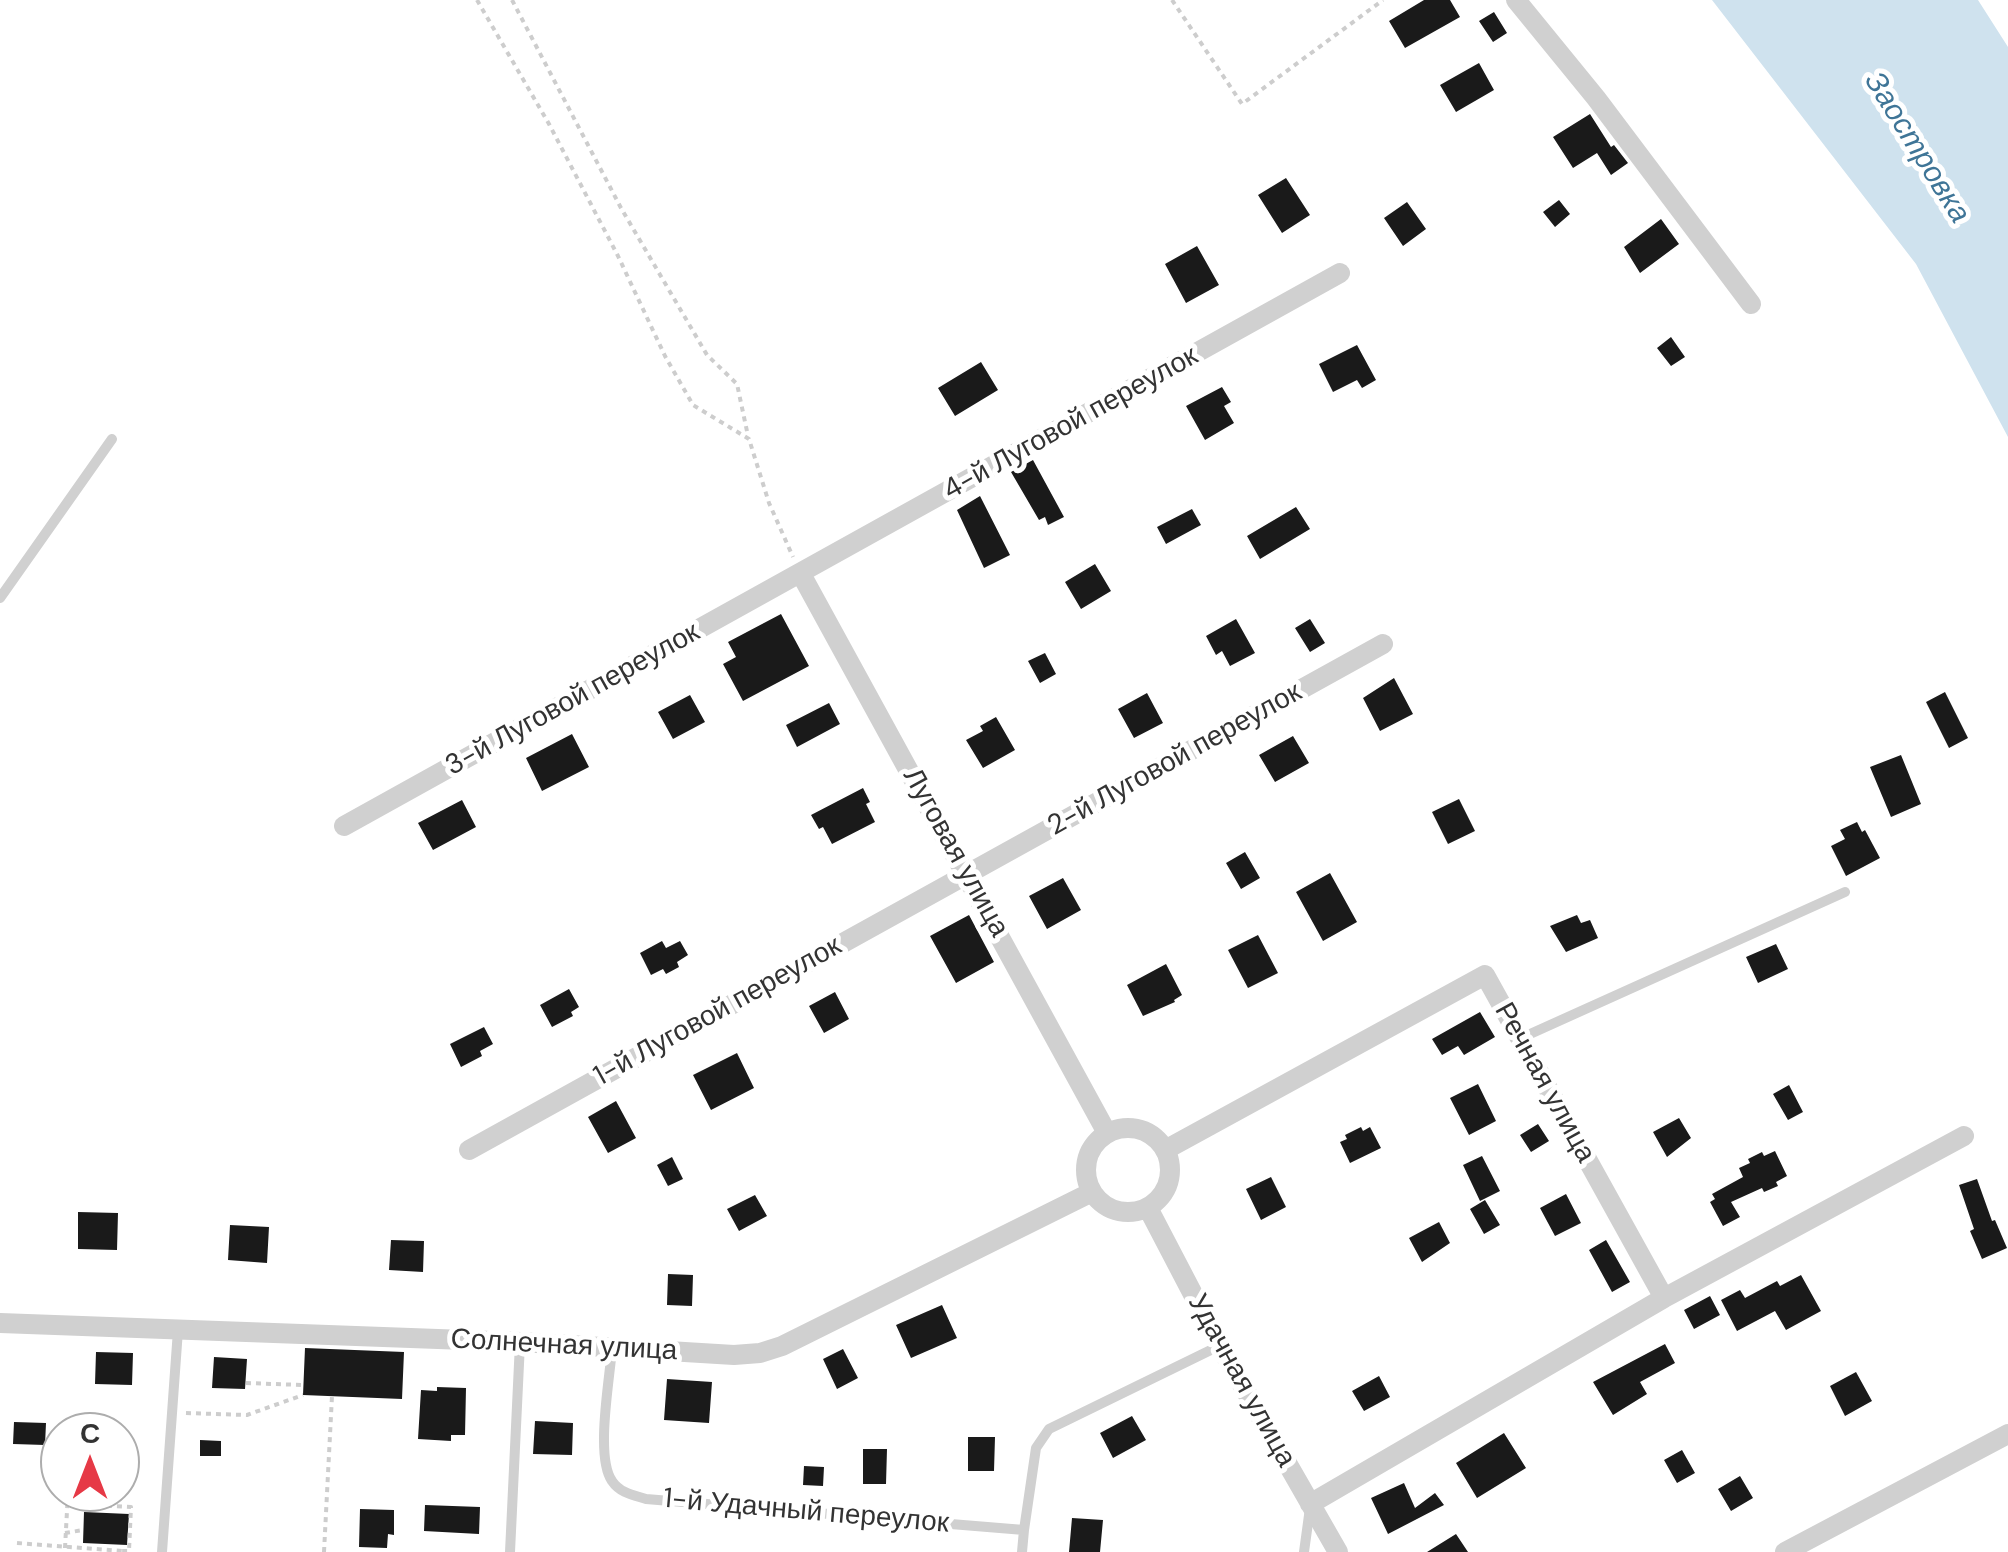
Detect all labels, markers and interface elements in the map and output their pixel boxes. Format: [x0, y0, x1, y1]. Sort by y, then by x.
water label: Заостровка [1855, 66, 1977, 230]
street label: 4-й Луговой переулок [938, 340, 1204, 508]
street label: 3-й Луговой переулок [440, 616, 706, 784]
street label: 2-й Луговой переулок [1042, 676, 1308, 844]
street label: Луговая улица [895, 763, 1015, 943]
street label: 1-й Луговой переулок [589, 930, 847, 1094]
street label: Речная улица [1486, 997, 1602, 1169]
street label: Удачная улица [1180, 1289, 1302, 1473]
street label: Солнечная улица [450, 1323, 678, 1369]
north arrow [40, 1412, 140, 1512]
text: С [80, 1415, 100, 1452]
street label: 1-й Удачный переулок [662, 1483, 950, 1541]

